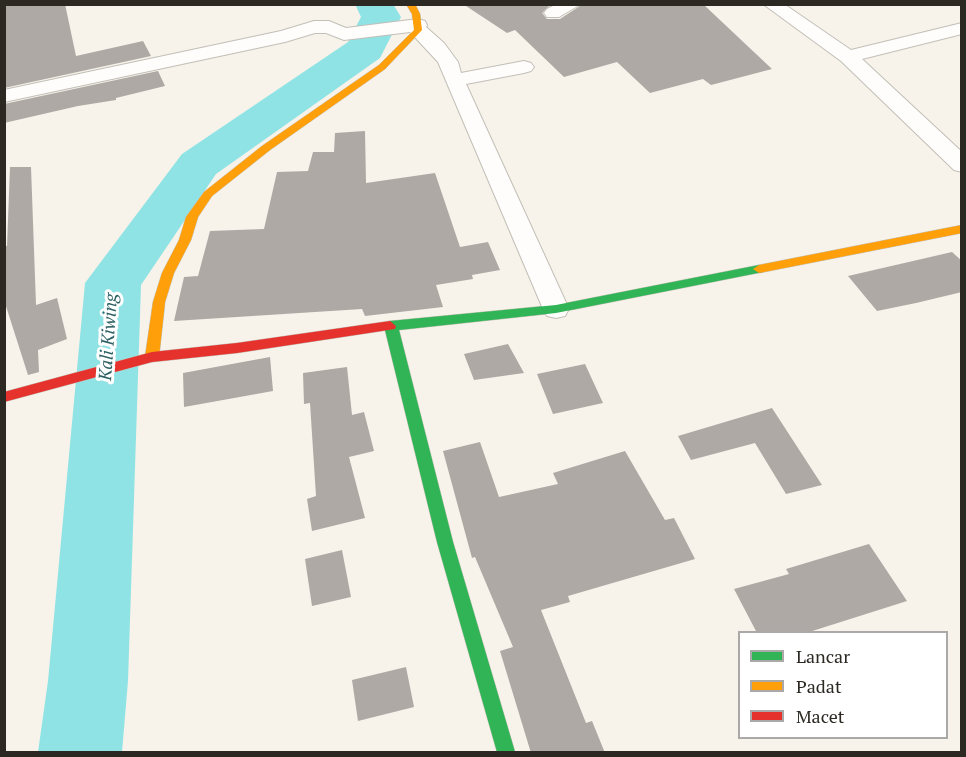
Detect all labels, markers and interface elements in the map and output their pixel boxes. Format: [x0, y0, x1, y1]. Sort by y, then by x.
water label: Kali Kiwing [95, 293, 123, 381]
legend [738, 631, 948, 739]
text: Lancar [796, 644, 850, 668]
text: Padat [796, 674, 842, 698]
text: Macet [796, 704, 845, 728]

